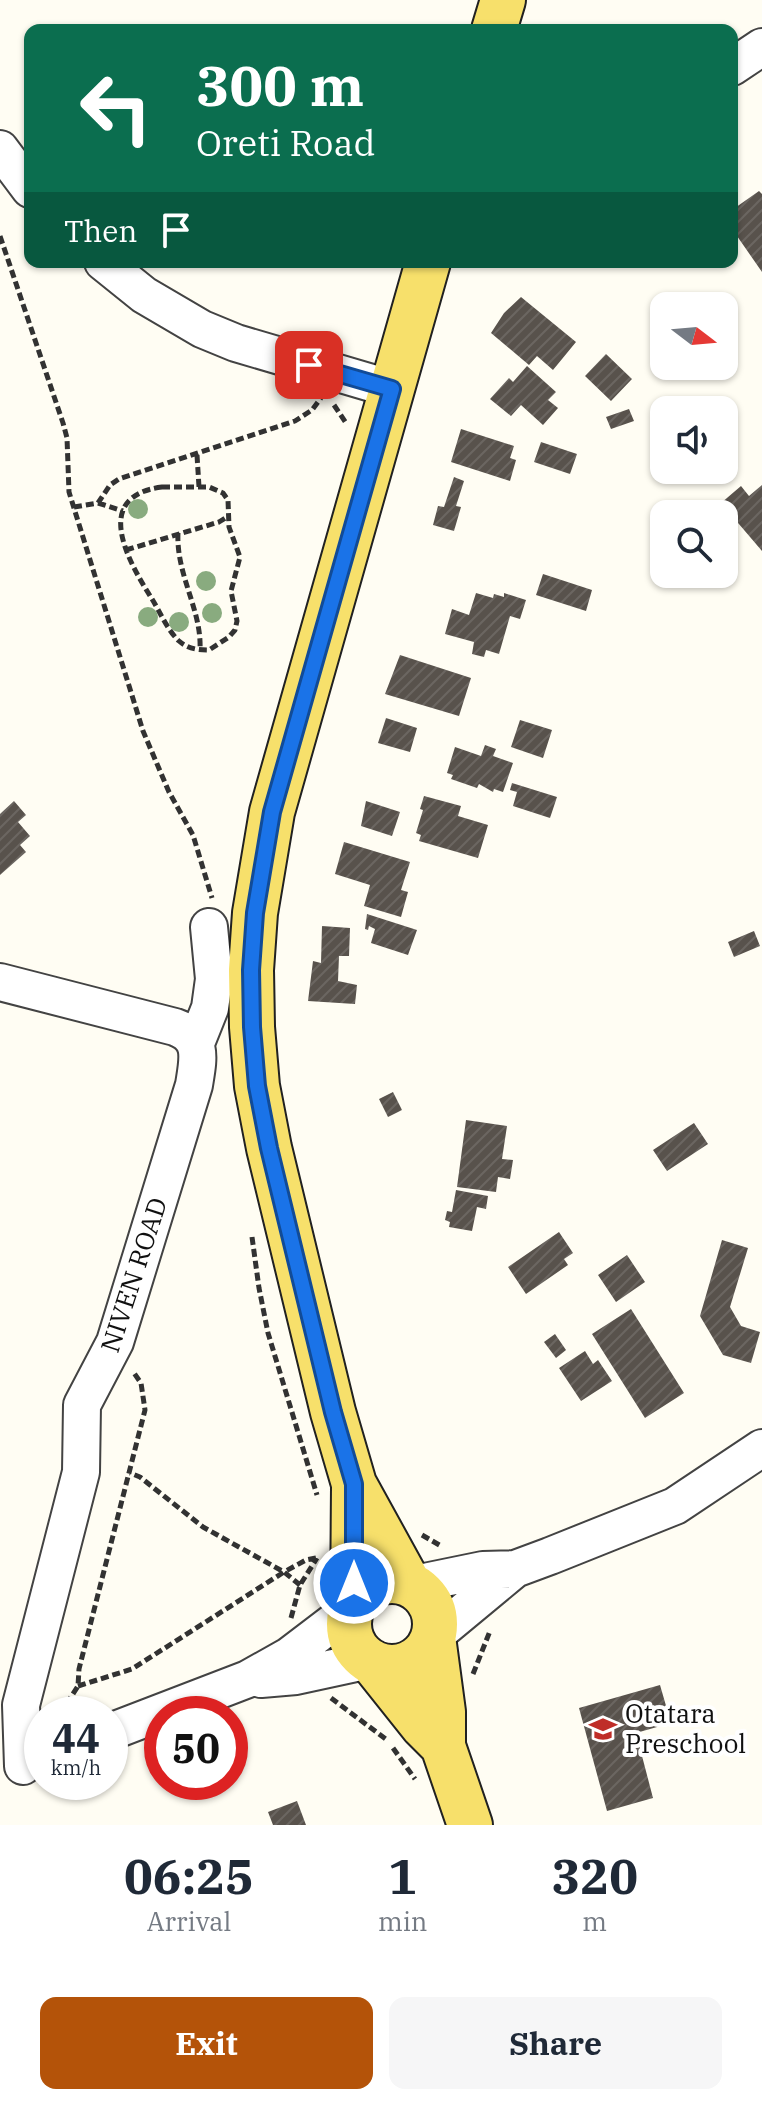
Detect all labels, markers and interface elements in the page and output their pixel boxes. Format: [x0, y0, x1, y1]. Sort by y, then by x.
text: 300 m [196, 49, 364, 121]
icon: left [64, 56, 168, 160]
text: Oreti Road [196, 119, 375, 166]
icon: arrive [154, 208, 198, 252]
text: Then [64, 211, 138, 250]
north arrow [650, 292, 738, 380]
map controls [650, 292, 738, 588]
pin [275, 331, 343, 399]
icon: arrive [287, 343, 331, 387]
button: sound [650, 396, 738, 484]
button: search [650, 500, 738, 588]
street label: NIVEN ROAD [92, 1193, 174, 1356]
position arrow [312, 1541, 396, 1625]
speed limit sign: 50 [144, 1696, 248, 1800]
place label: Otatara Preschool [625, 1696, 746, 1760]
text: 44 [52, 1712, 100, 1764]
school or university icon: Otatara Preschool [588, 1714, 618, 1744]
text: km/h [51, 1754, 101, 1781]
text: 06:25 [124, 1845, 254, 1907]
text: 1 [388, 1845, 417, 1907]
text: 320 [552, 1845, 638, 1907]
text: Arrival [147, 1904, 231, 1938]
text: min [378, 1904, 427, 1938]
text: m [582, 1904, 607, 1938]
button: Exit [40, 1997, 373, 2089]
button: Share [389, 1997, 722, 2089]

